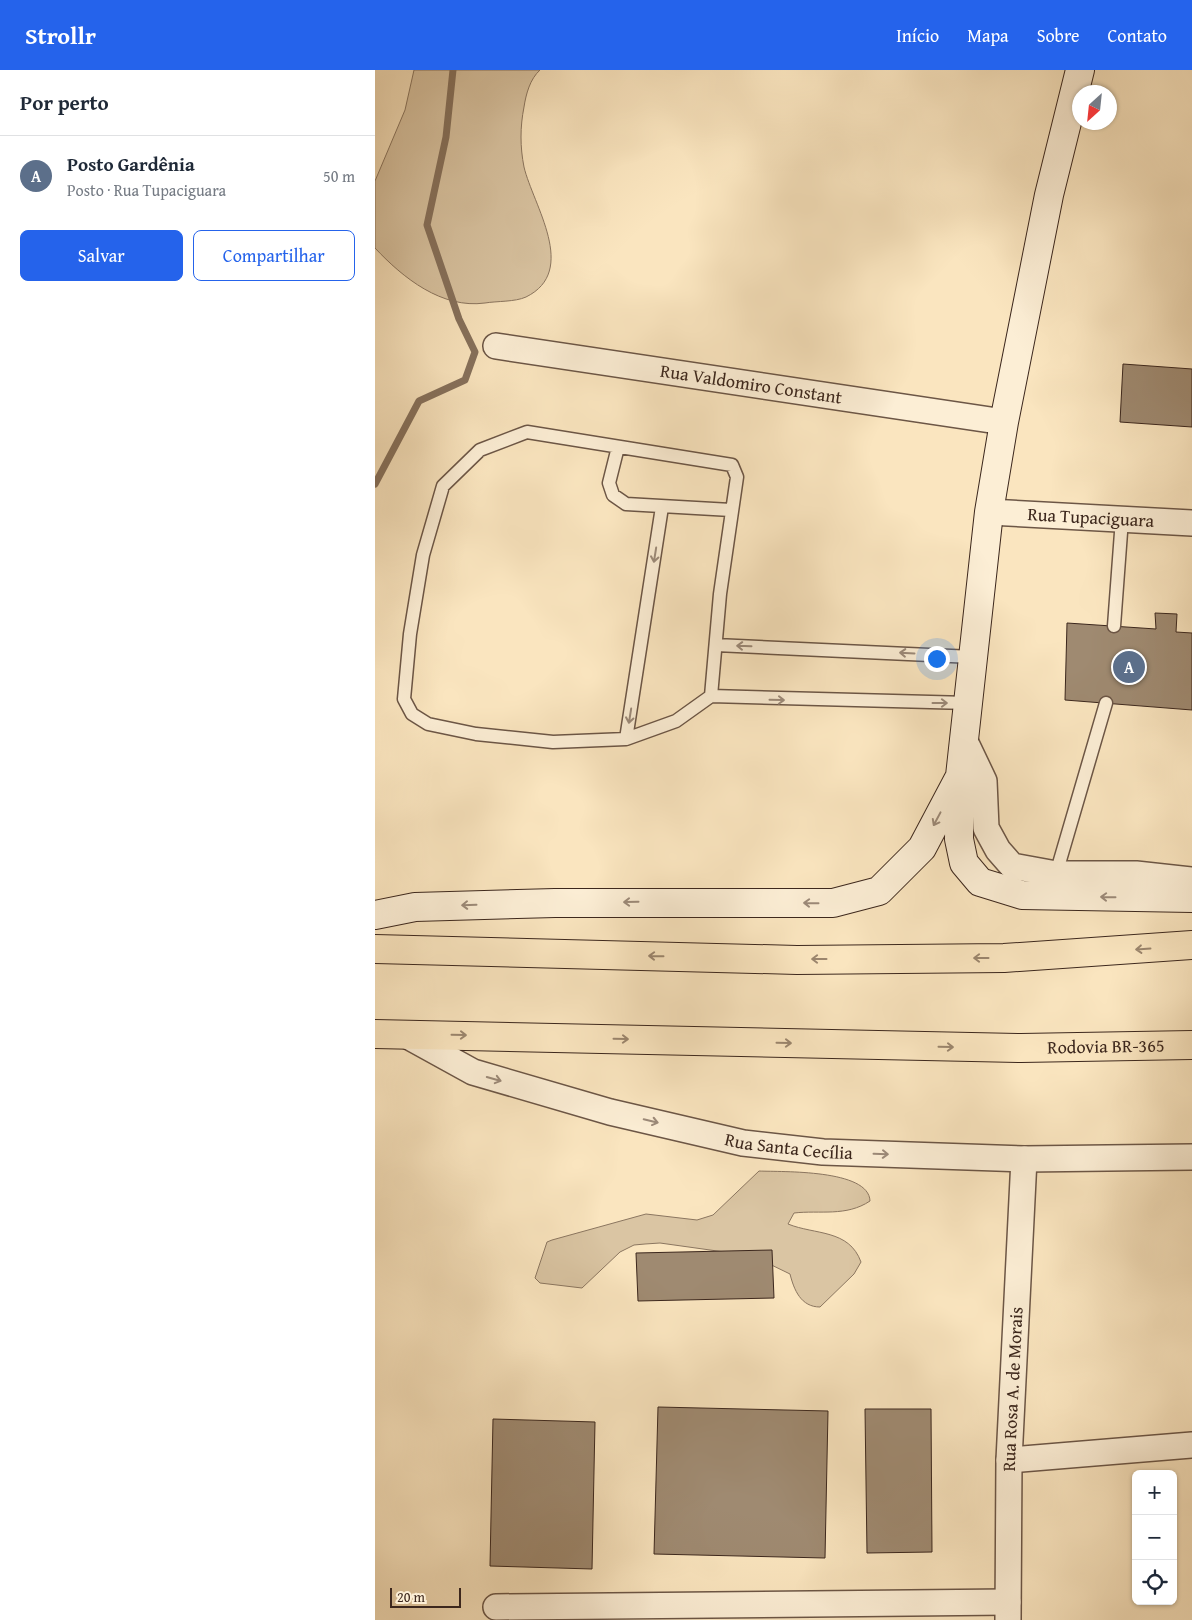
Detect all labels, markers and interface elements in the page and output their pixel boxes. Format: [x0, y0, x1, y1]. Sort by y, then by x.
text: Strollr [25, 18, 96, 53]
text: Início [896, 22, 939, 49]
text: Mapa [967, 22, 1009, 49]
text: Sobre [1037, 22, 1080, 49]
text: Contato [1108, 22, 1167, 49]
north arrow [1072, 85, 1117, 130]
text: Por perto [20, 87, 109, 118]
text: Posto Gardênia [67, 150, 195, 178]
text: A [31, 164, 41, 188]
text: 50 m [323, 164, 355, 188]
text: Posto · Rua Tupaciguara [67, 178, 226, 202]
button: Salvar [20, 230, 183, 281]
button: Compartilhar [193, 230, 355, 281]
street label: Rua Valdomiro Constant [659, 357, 845, 411]
street label: Rua Tupaciguara [1027, 500, 1155, 534]
one-way arrow [649, 547, 659, 563]
one-way arrow [737, 641, 753, 651]
your location [924, 646, 950, 672]
pin: A [1113, 648, 1145, 686]
one-way arrow [899, 649, 915, 658]
one-way arrow [769, 695, 785, 704]
one-way arrow [932, 698, 948, 707]
one-way arrow [624, 708, 634, 724]
one-way arrow [932, 812, 942, 827]
one-way arrow [1101, 892, 1117, 902]
one-way arrow [623, 897, 640, 907]
one-way arrow [803, 898, 820, 908]
one-way arrow [461, 901, 477, 910]
one-way arrow [1136, 944, 1152, 953]
one-way arrow [649, 951, 665, 961]
one-way arrow [811, 954, 827, 964]
one-way arrow [973, 954, 989, 963]
one-way arrow [450, 1031, 466, 1040]
street label: Rodovia BR-365 [1047, 1031, 1165, 1061]
one-way arrow [612, 1034, 629, 1044]
one-way arrow [775, 1038, 791, 1048]
one-way arrow [938, 1042, 954, 1051]
one-way arrow [486, 1074, 502, 1084]
one-way arrow [643, 1117, 659, 1127]
street label: Rua Santa Cecília [722, 1125, 854, 1166]
one-way arrow [872, 1149, 888, 1158]
street label: Rua Rosa A. de Morais [995, 1306, 1030, 1472]
map controls [1132, 1470, 1177, 1605]
button: + [1132, 1470, 1177, 1515]
button: − [1132, 1515, 1177, 1560]
button: locate [1132, 1560, 1177, 1605]
scale bar [390, 1585, 461, 1608]
text: 20 m [397, 1587, 425, 1607]

